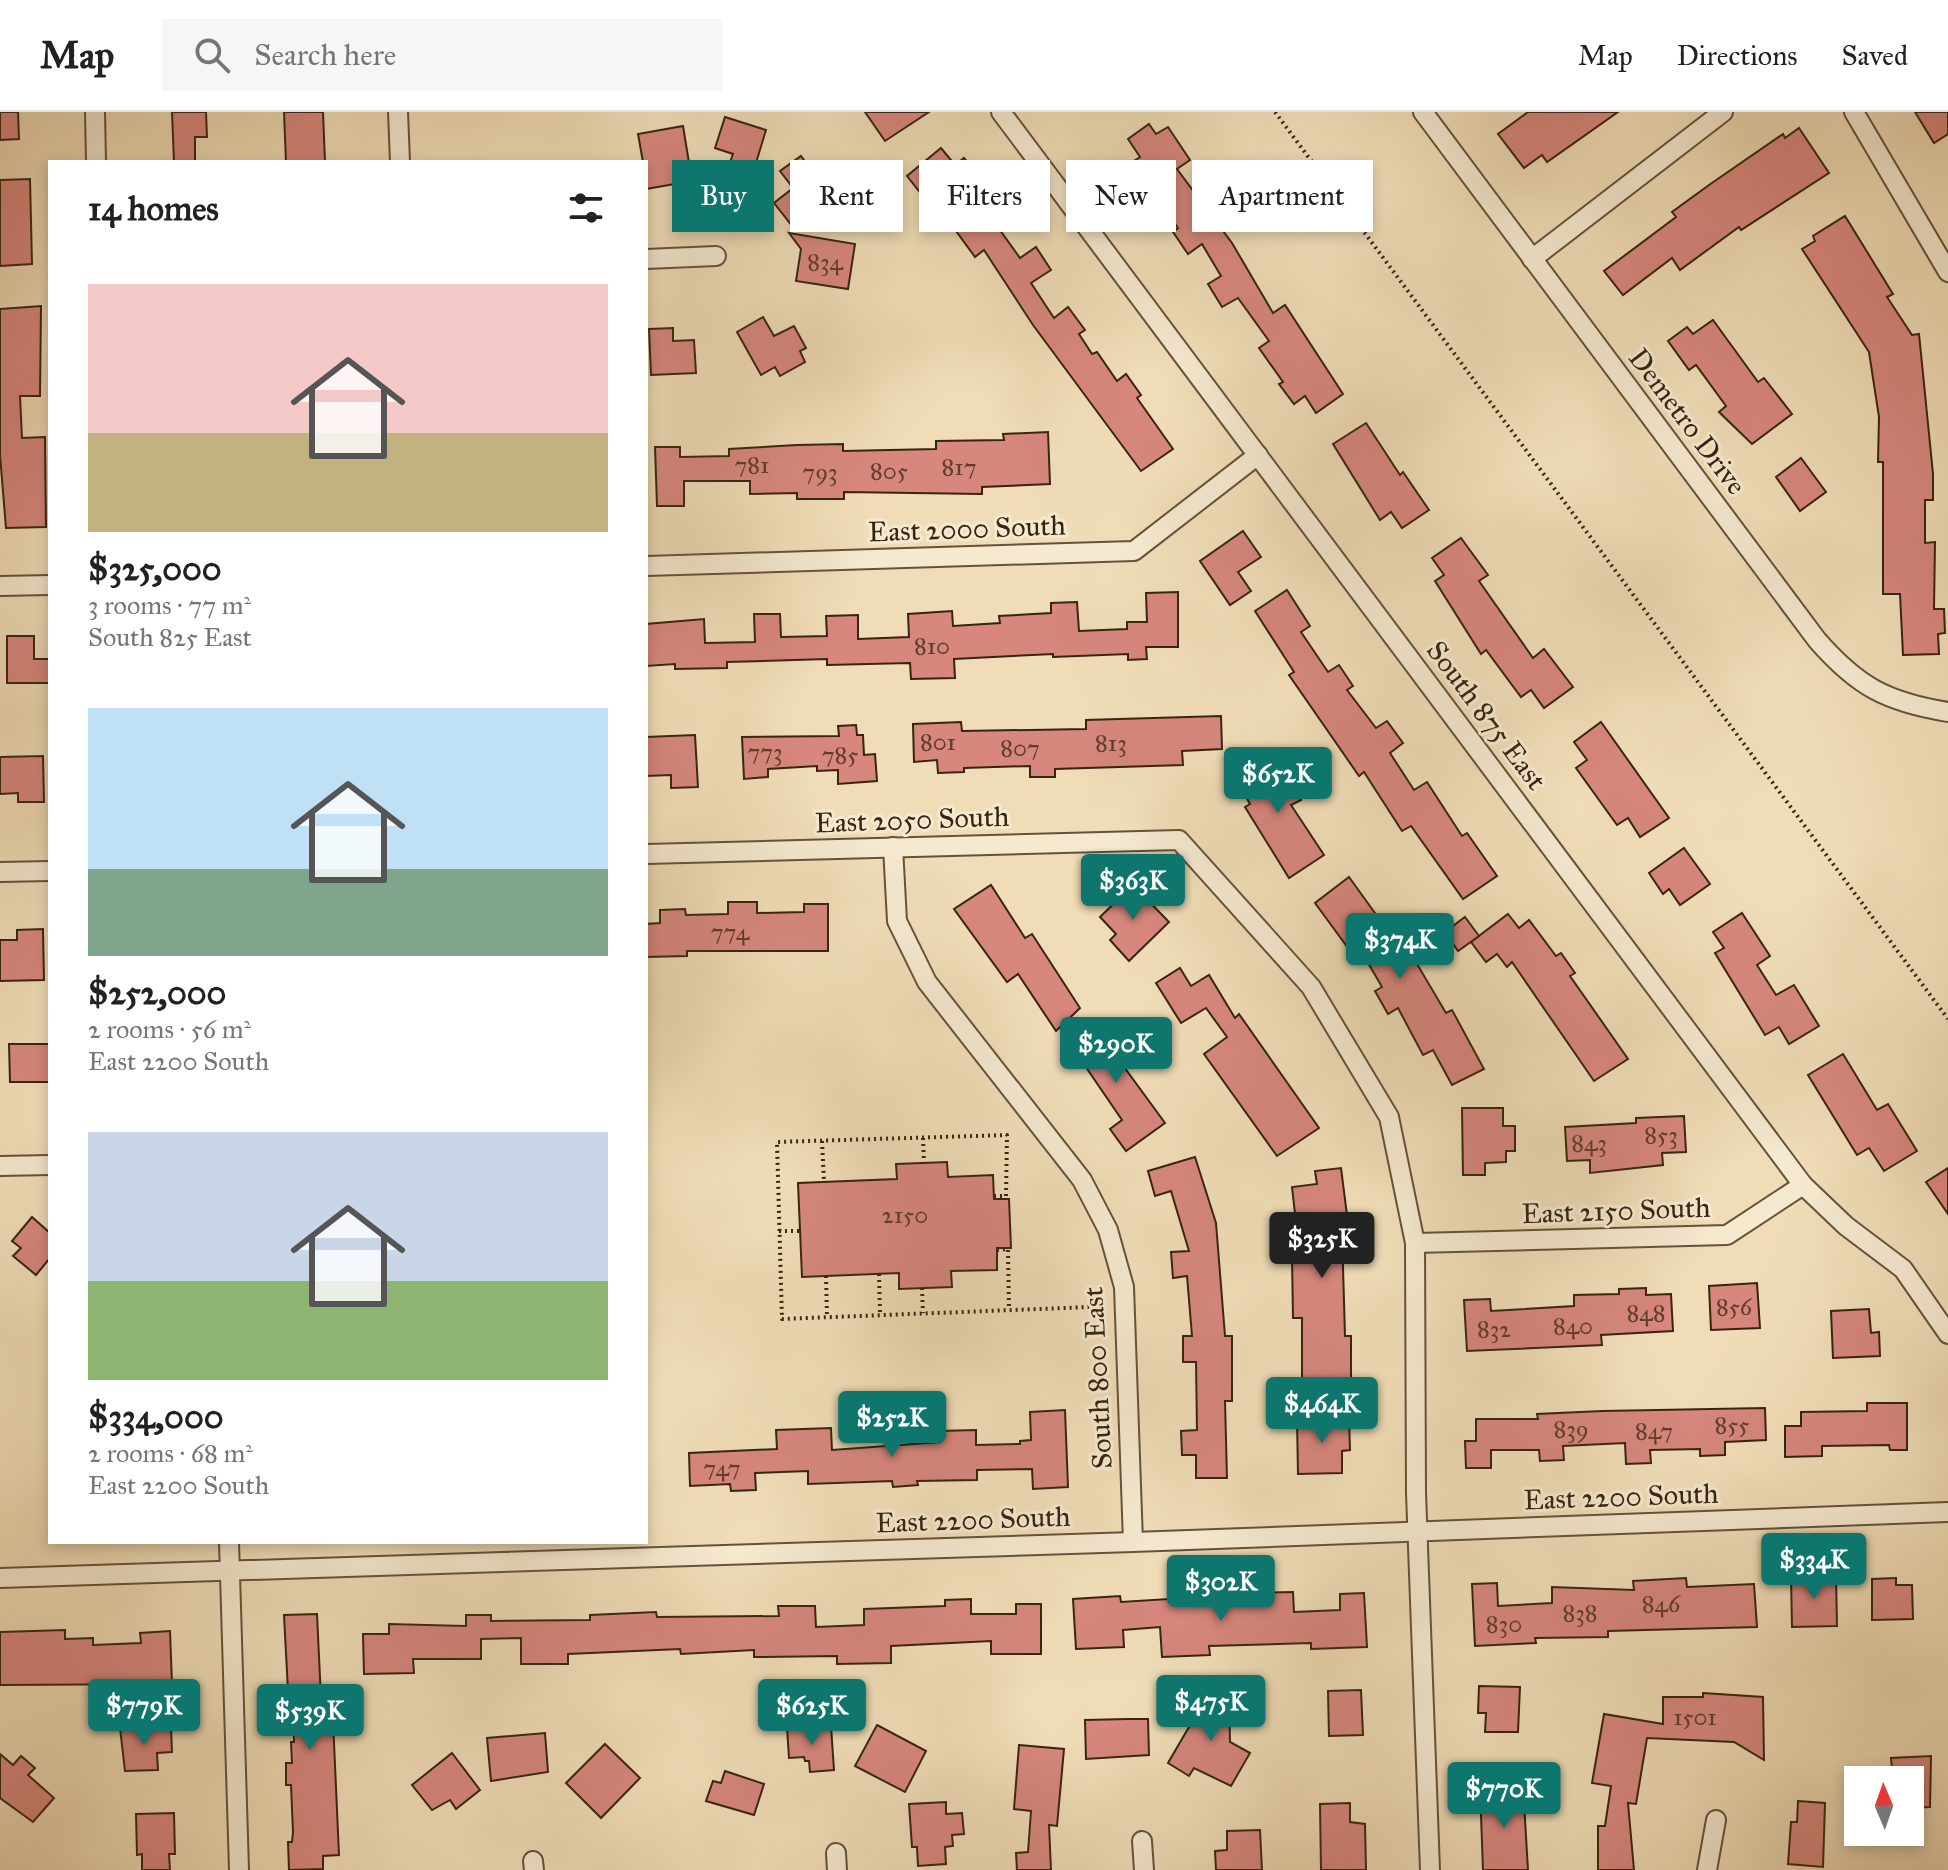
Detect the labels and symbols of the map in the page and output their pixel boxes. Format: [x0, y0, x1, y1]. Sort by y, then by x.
house number: 834 [807, 247, 843, 277]
street label: Demetro Drive [1621, 341, 1754, 501]
house number: 781 [734, 450, 770, 480]
house number: 817 [941, 452, 977, 482]
house number: 805 [870, 456, 908, 486]
house number: 793 [802, 457, 838, 487]
street label: East 2000 South [868, 508, 1067, 549]
house number: 810 [914, 631, 950, 661]
street label: South 875 East [1419, 634, 1554, 797]
house number: 801 [920, 727, 956, 757]
house number: 813 [1095, 728, 1127, 758]
house number: 807 [1000, 733, 1040, 763]
house number: 773 [747, 737, 783, 767]
house number: 785 [822, 740, 858, 770]
pin: $652K [1222, 747, 1334, 815]
street label: East 2050 South [814, 799, 1010, 840]
pin: $363K [1077, 854, 1189, 922]
pin: $374K [1344, 913, 1456, 981]
house number: 774 [711, 917, 750, 947]
pin: $290K [1060, 1017, 1172, 1085]
house number: 853 [1644, 1120, 1678, 1150]
house number: 843 [1571, 1128, 1607, 1158]
street label: East 2150 South [1521, 1190, 1711, 1231]
house number: 2150 [882, 1200, 928, 1230]
pin: $325K [1266, 1212, 1378, 1280]
street label: South 800 East [1075, 1286, 1120, 1470]
house number: 856 [1716, 1292, 1753, 1322]
house number: 848 [1627, 1298, 1665, 1328]
house number: 840 [1553, 1311, 1593, 1341]
house number: 832 [1477, 1314, 1511, 1344]
pin: $464K [1266, 1377, 1378, 1445]
pin: $252K [836, 1391, 948, 1459]
house number: 855 [1714, 1410, 1750, 1440]
house number: 839 [1553, 1414, 1589, 1444]
house number: 847 [1635, 1416, 1673, 1446]
house number: 747 [703, 1453, 741, 1483]
street label: East 2200 South [1523, 1476, 1720, 1517]
street label: East 2200 South [875, 1499, 1072, 1540]
pin: $334K [1758, 1533, 1870, 1601]
pin: $302K [1165, 1555, 1277, 1623]
house number: 846 [1642, 1589, 1681, 1619]
house number: 838 [1562, 1598, 1598, 1628]
house number: 830 [1486, 1609, 1522, 1639]
pin: $475K [1155, 1675, 1267, 1743]
pin: $779K [88, 1679, 200, 1747]
pin: $625K [756, 1679, 868, 1747]
pin: $539K [254, 1684, 366, 1752]
house number: 1501 [1673, 1702, 1717, 1732]
pin: $770K [1448, 1762, 1560, 1830]
north arrow [1844, 1766, 1924, 1846]

